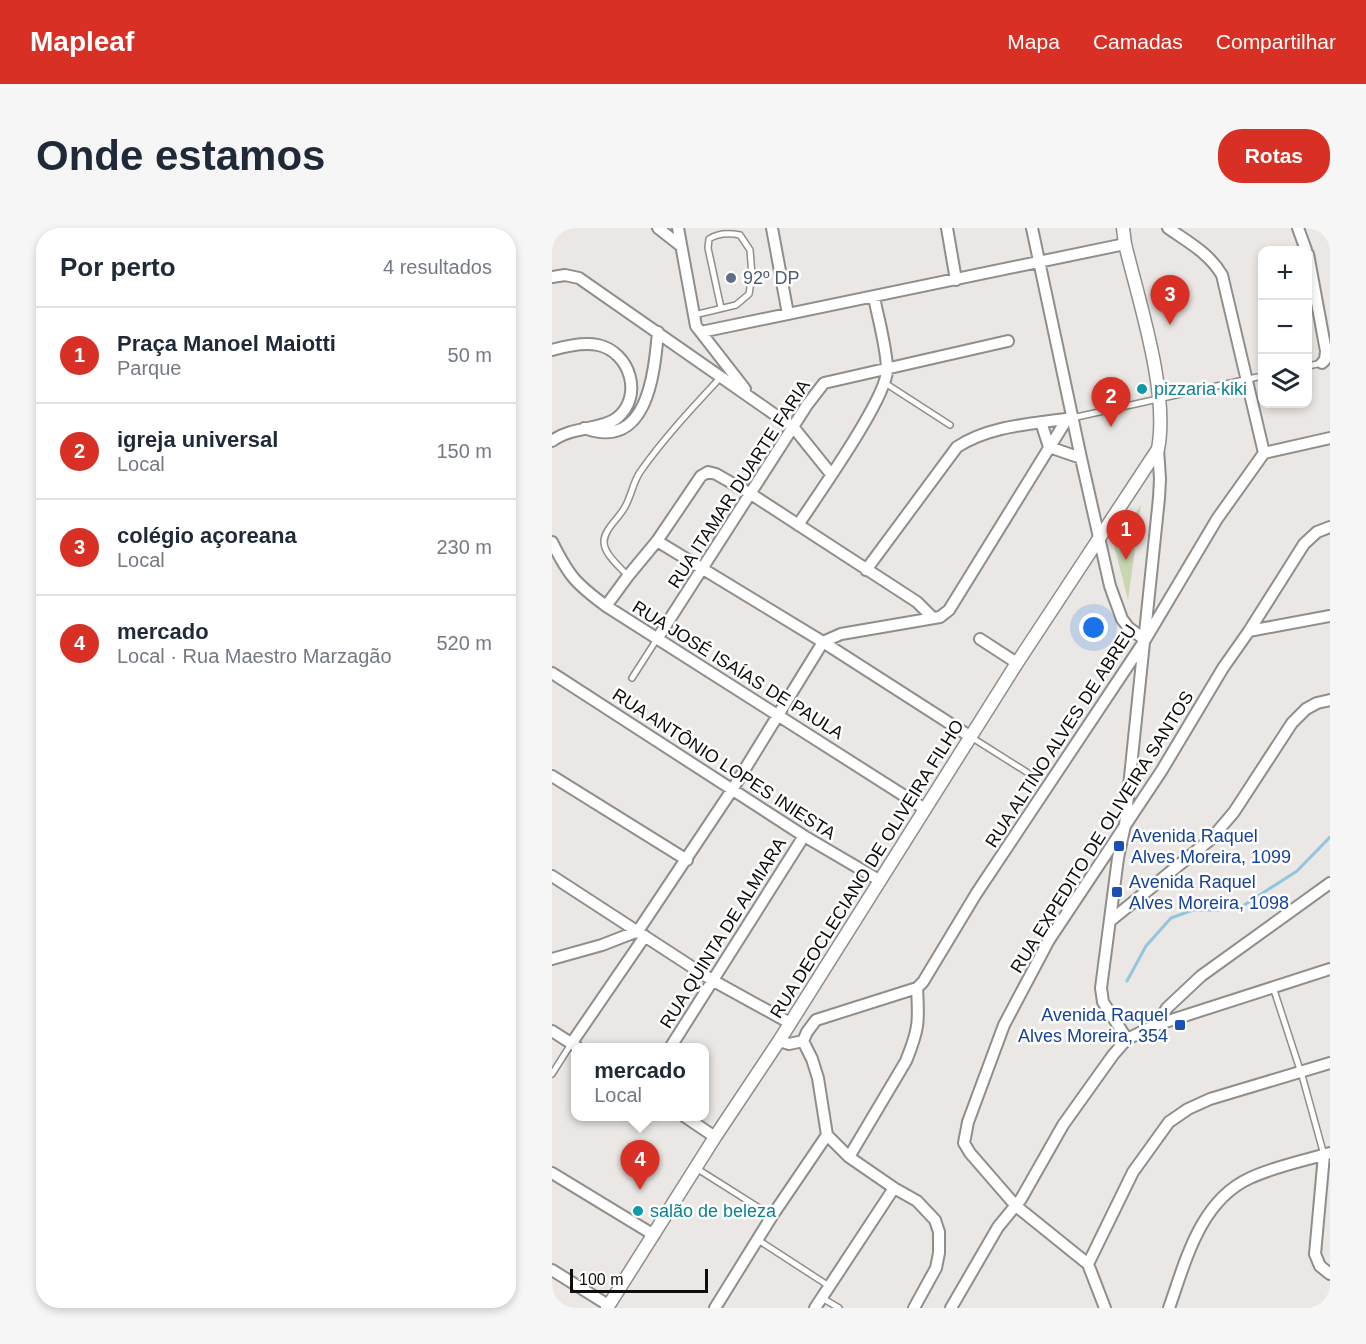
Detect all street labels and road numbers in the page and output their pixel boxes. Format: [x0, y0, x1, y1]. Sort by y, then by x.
street label: RUA ITAMAR DUARTE FARIA [664, 376, 814, 592]
street label: RUA JOSÉ ISAÍAS DE PAULA [629, 597, 847, 743]
street label: RUA ALTINO ALVES DE ABREU [981, 621, 1141, 851]
street label: RUA ANTÔNIO LOPES INIESTA [609, 683, 840, 844]
street label: RUA EXPEDITO DE OLIVEIRA SANTOS [1006, 687, 1198, 977]
street label: RUA DEOCLECIANO DE OLIVEIRA FILHO [766, 716, 968, 1022]
street label: RUA QUINTA DE ALMIARA [656, 834, 790, 1032]

